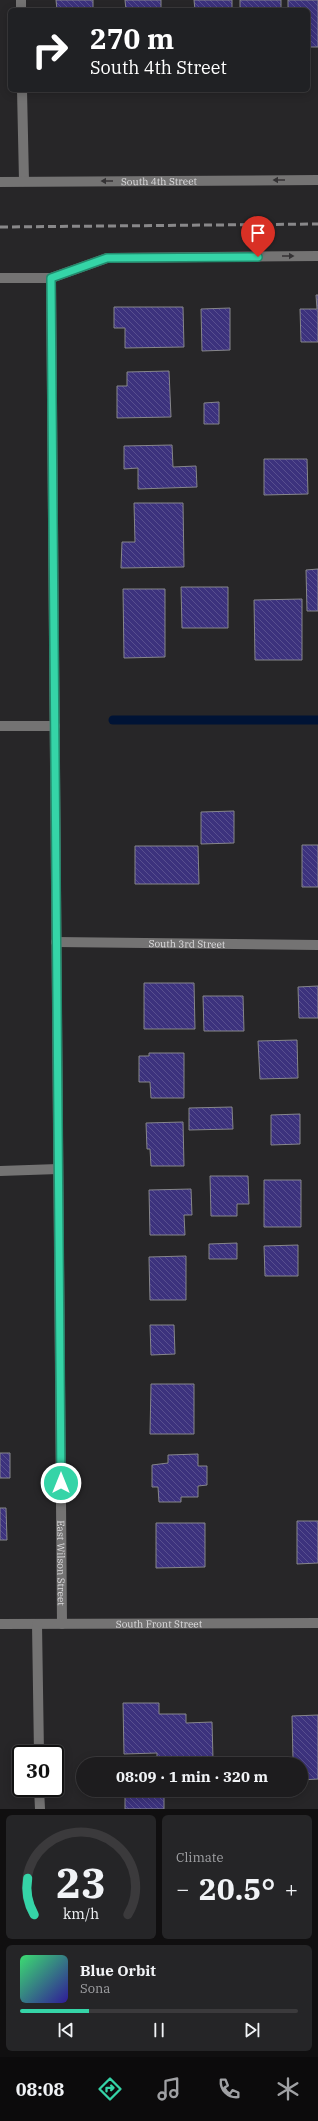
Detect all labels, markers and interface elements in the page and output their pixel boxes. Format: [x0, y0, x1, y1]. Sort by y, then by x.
text: 270 m [90, 20, 174, 57]
icon: right [24, 24, 76, 76]
text: South 4th Street [90, 56, 227, 79]
street label: South 4th Street [121, 175, 198, 188]
one-way arrow [272, 177, 285, 183]
one-way arrow [100, 178, 113, 184]
pin [241, 216, 275, 257]
icon: arrive [247, 222, 269, 244]
one-way arrow [282, 253, 295, 259]
street label: South 3rd Street [148, 937, 226, 951]
position arrow [40, 1462, 82, 1504]
street label: East Wilson Street [54, 1520, 68, 1606]
street label: South Front Street [116, 1617, 203, 1631]
speed limit sign: 30 [12, 1745, 64, 1797]
text: 08:09 · 1 min · 320 m [116, 1767, 268, 1786]
text: Climate [176, 1849, 223, 1866]
text: 23 [56, 1855, 106, 1909]
text: 20.5° [199, 1869, 275, 1908]
text: − [176, 1874, 189, 1903]
text: + [285, 1874, 298, 1903]
text: km/h [63, 1904, 99, 1923]
text: Blue Orbit [80, 1961, 156, 1980]
text: Sona [80, 1980, 110, 1997]
icon: previous [55, 2019, 77, 2041]
icon: pause [148, 2019, 170, 2041]
icon: next [241, 2019, 263, 2041]
icon: directions [96, 2075, 124, 2103]
icon: music [155, 2075, 183, 2103]
icon: phone [215, 2075, 243, 2103]
icon: climate [274, 2075, 302, 2103]
text: 08:08 [16, 2078, 64, 2101]

